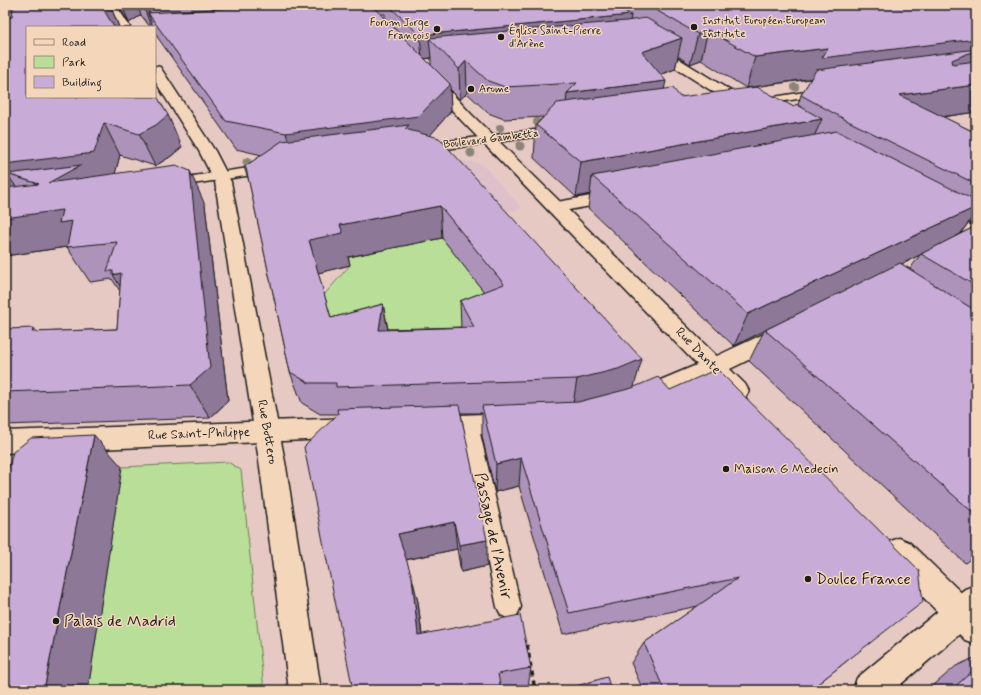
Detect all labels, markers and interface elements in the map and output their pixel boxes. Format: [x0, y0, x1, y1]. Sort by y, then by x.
place label: Institut Européen·European Institute [702, 14, 826, 41]
place label: Forum Jorge François [370, 16, 430, 43]
marker: Institut Européen·European Institute [689, 22, 699, 32]
place label: Église Saint-Pierre d'Arène [509, 23, 601, 51]
marker: Forum Jorge François [432, 24, 442, 34]
legend [26, 26, 156, 98]
marker: Église Saint-Pierre d'Arène [496, 32, 506, 42]
text: Road [62, 35, 86, 51]
text: Park [62, 55, 86, 71]
text: Building [62, 75, 102, 92]
place label: Arome [479, 82, 510, 96]
marker: Arome [466, 84, 476, 94]
street label: Boulevard Gambetta [443, 126, 540, 152]
street label: Rue Dante [671, 324, 725, 378]
street label: Rue Bottero [253, 398, 281, 466]
street label: Rue Saint-Philippe [148, 424, 250, 444]
place label: Maison G Medecin [734, 461, 838, 478]
marker: Maison G Medecin [721, 464, 731, 474]
street label: Passage de l'Avenir [469, 471, 517, 602]
place label: Doulce France [816, 569, 911, 590]
marker: Doulce France [803, 574, 813, 584]
place label: Palais de Madrid [64, 611, 176, 632]
marker: Palais de Madrid [51, 616, 61, 626]

